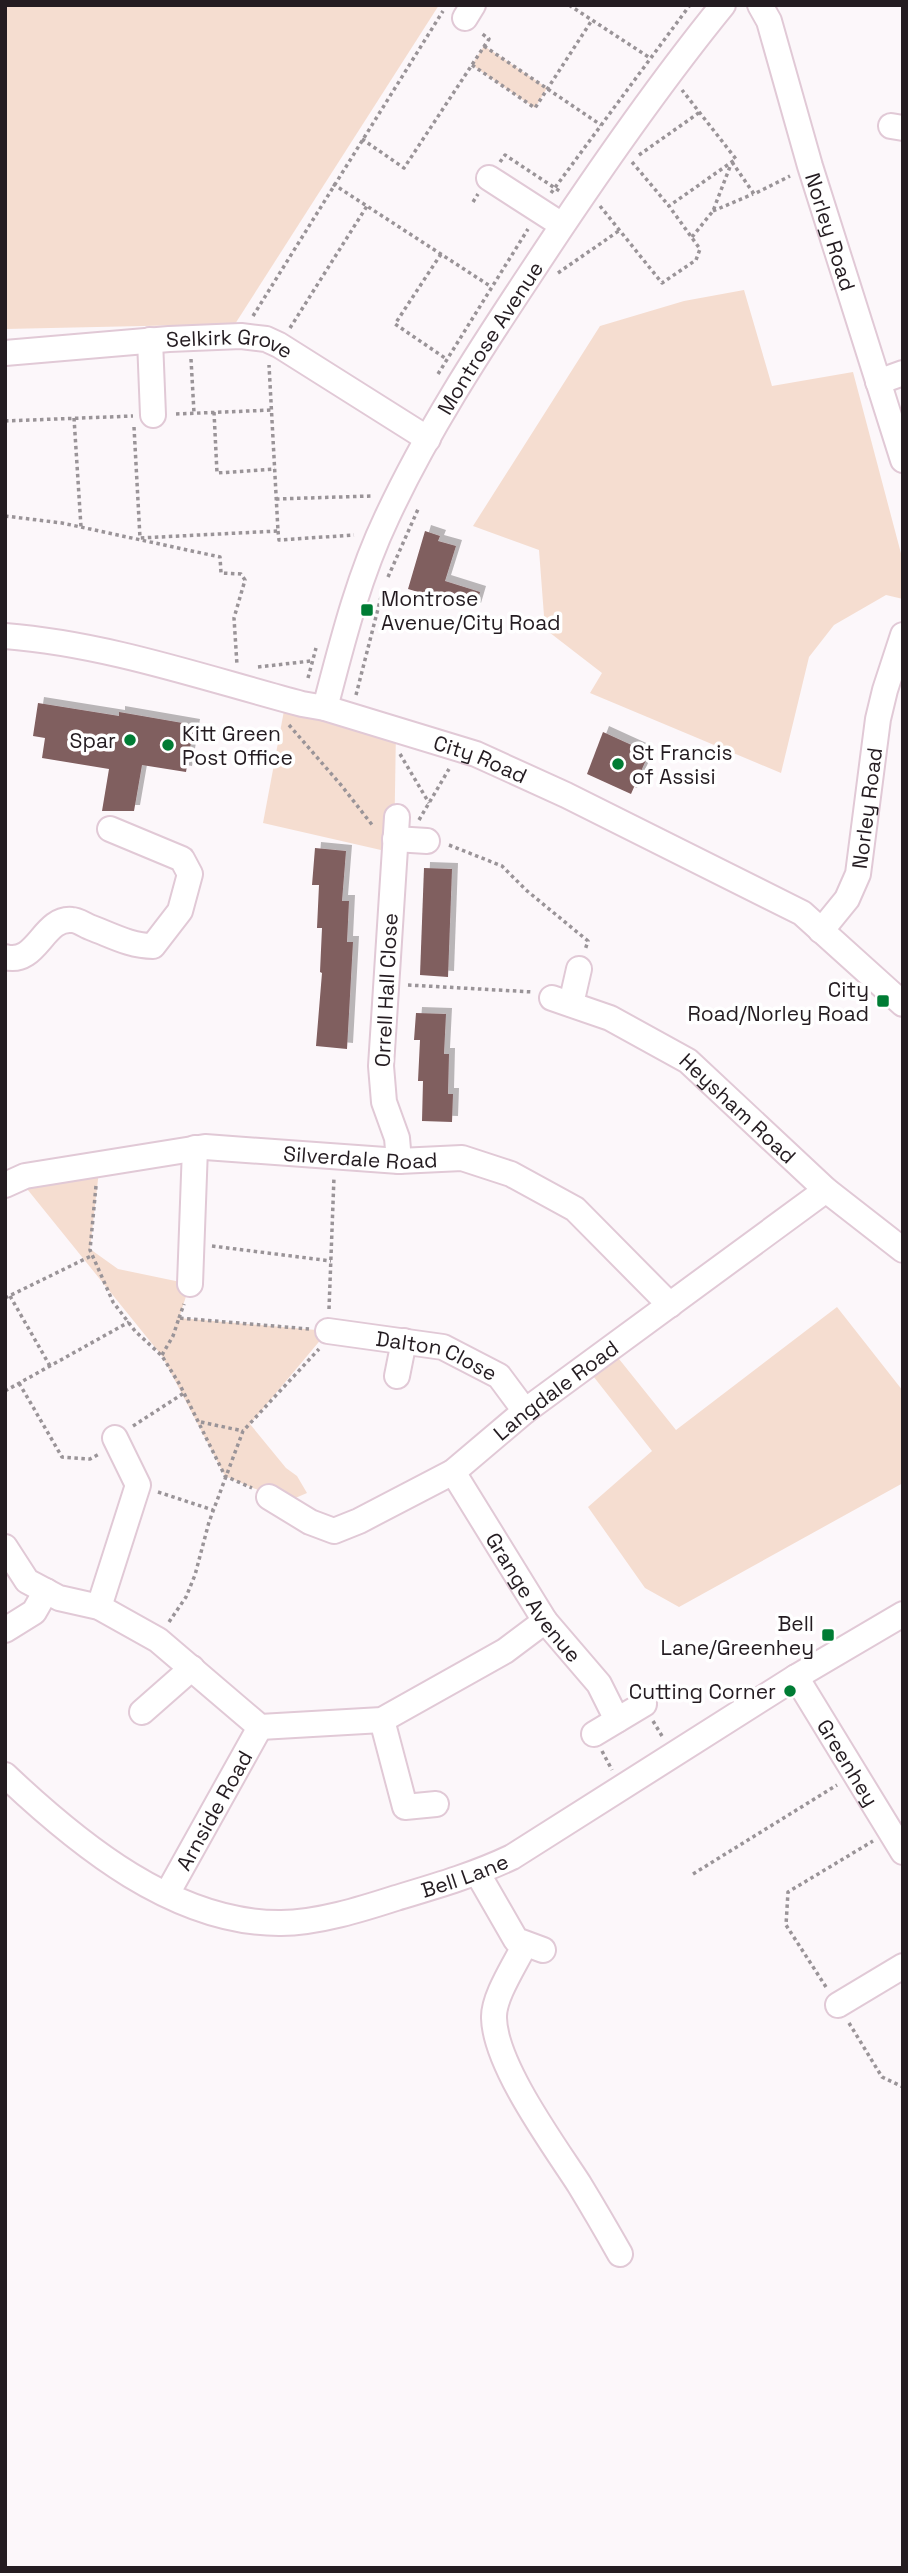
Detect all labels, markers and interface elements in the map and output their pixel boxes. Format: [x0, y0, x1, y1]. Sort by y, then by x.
street label: Norley Road [799, 169, 862, 294]
street label: Montrose Avenue [431, 256, 549, 419]
street label: Selkirk Grove [165, 322, 298, 364]
place label: Montrose Avenue/City Road [381, 585, 561, 636]
marker: Montrose Avenue/City Road [359, 602, 375, 618]
place label: Kitt Green Post Office [182, 720, 293, 771]
place label: Spar [70, 727, 116, 754]
street label: City Road [430, 728, 531, 789]
marker: Spar [122, 732, 138, 748]
marker: Kitt Green Post Office [160, 737, 176, 753]
place label: St Francis of Assisi [632, 739, 733, 790]
street label: Norley Road [845, 746, 888, 870]
marker: St Francis of Assisi [610, 756, 626, 772]
street label: Orrell Hall Close [368, 912, 404, 1068]
place label: City Road/Norley Road [687, 976, 869, 1027]
marker: City Road/Norley Road [875, 993, 891, 1009]
street label: Heysham Road [674, 1047, 802, 1169]
street label: Silverdale Road [282, 1139, 438, 1174]
street label: Dalton Close [374, 1324, 502, 1386]
street label: Langdale Road [487, 1334, 623, 1446]
street label: Grange Avenue [480, 1527, 588, 1668]
place label: Bell Lane/Greenhey [660, 1610, 814, 1661]
marker: Bell Lane/Greenhey [820, 1627, 836, 1643]
place label: Cutting Corner [629, 1678, 776, 1705]
marker: Cutting Corner [782, 1683, 798, 1699]
street label: Greenhey [811, 1714, 885, 1811]
street label: Arnside Road [170, 1745, 258, 1875]
street label: Bell Lane [418, 1847, 512, 1903]

